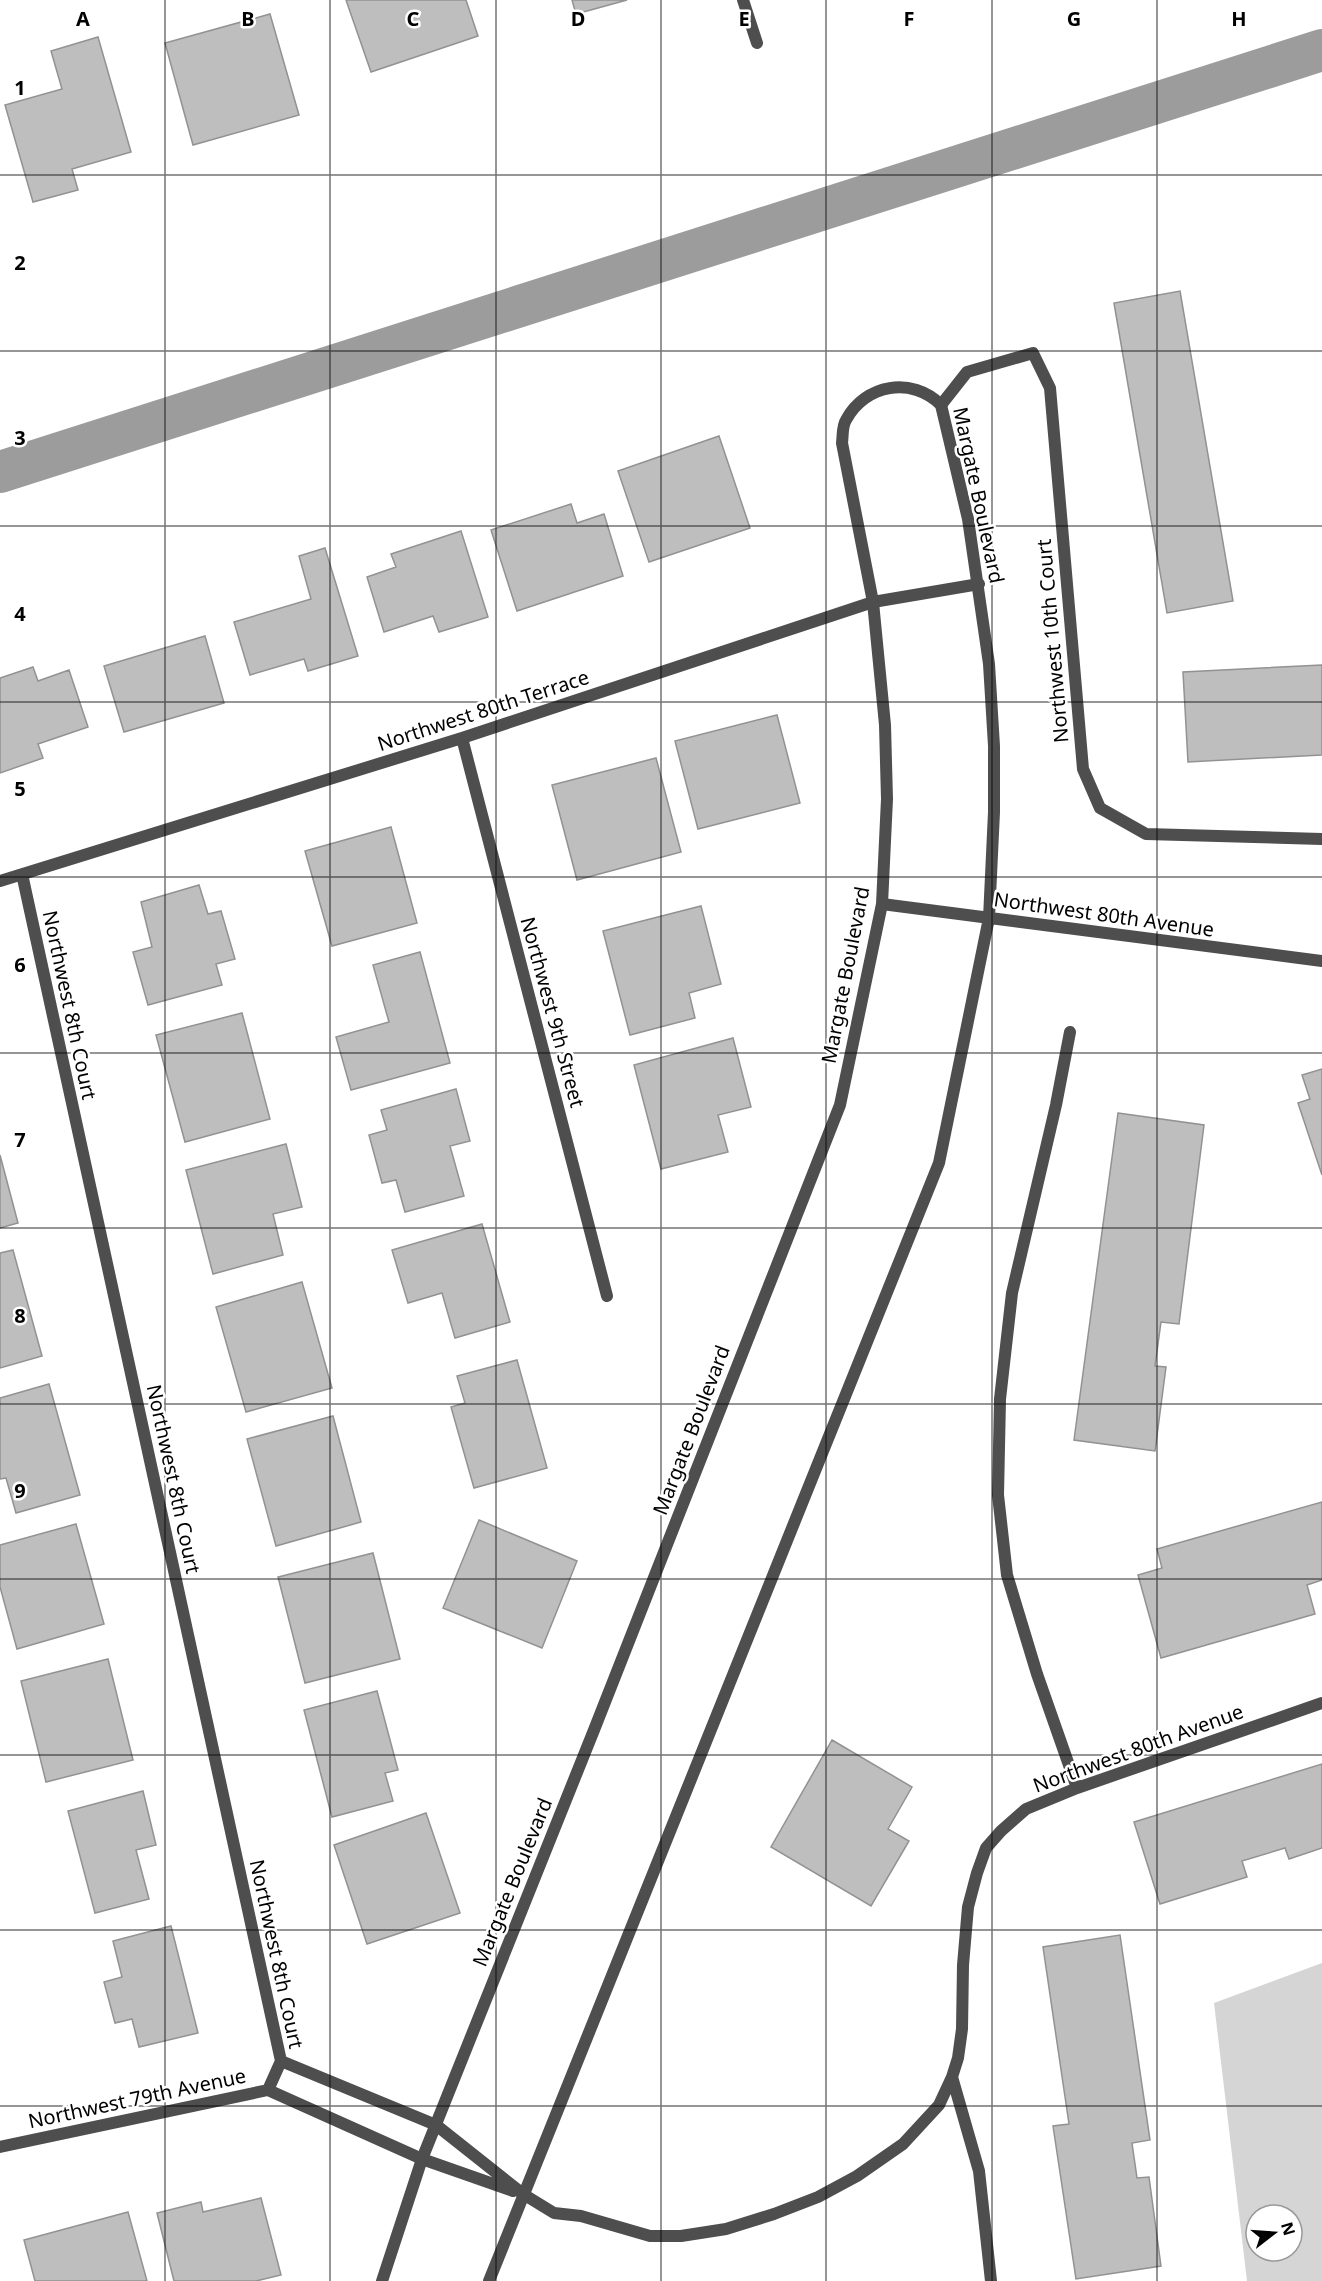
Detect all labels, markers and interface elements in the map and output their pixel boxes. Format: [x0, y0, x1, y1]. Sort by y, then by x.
text: A [76, 5, 90, 32]
text: B [241, 5, 255, 32]
text: C [407, 5, 420, 32]
text: D [571, 5, 585, 32]
text: E [738, 5, 750, 32]
text: F [904, 5, 914, 32]
text: G [1067, 5, 1081, 32]
text: H [1231, 5, 1247, 32]
text: 1 [14, 74, 26, 101]
text: 2 [14, 249, 26, 276]
street label: Margate Boulevard [947, 404, 1011, 586]
text: 3 [14, 424, 26, 451]
street label: Northwest 10th Court [1030, 538, 1074, 744]
text: 4 [14, 600, 26, 627]
street label: Northwest 80th Terrace [374, 663, 592, 757]
text: 5 [14, 775, 26, 802]
street label: Margate Boulevard [815, 884, 875, 1066]
street label: Northwest 80th Avenue [992, 885, 1216, 943]
street label: Northwest 8th Court [37, 908, 103, 1102]
street label: Northwest 9th Street [515, 914, 591, 1110]
text: 6 [14, 951, 26, 978]
text: 7 [14, 1126, 26, 1153]
text: 8 [14, 1302, 26, 1329]
street label: Margate Boulevard [646, 1341, 736, 1519]
street label: Northwest 8th Court [141, 1382, 207, 1576]
text: 9 [14, 1477, 26, 1504]
street label: Northwest 80th Avenue [1029, 1697, 1247, 1799]
street label: Margate Boulevard [466, 1794, 558, 1970]
street label: Northwest 8th Court [244, 1857, 310, 2051]
street label: Northwest 79th Avenue [26, 2062, 248, 2134]
north arrow [1244, 2203, 1304, 2263]
text: N [1276, 2219, 1301, 2238]

